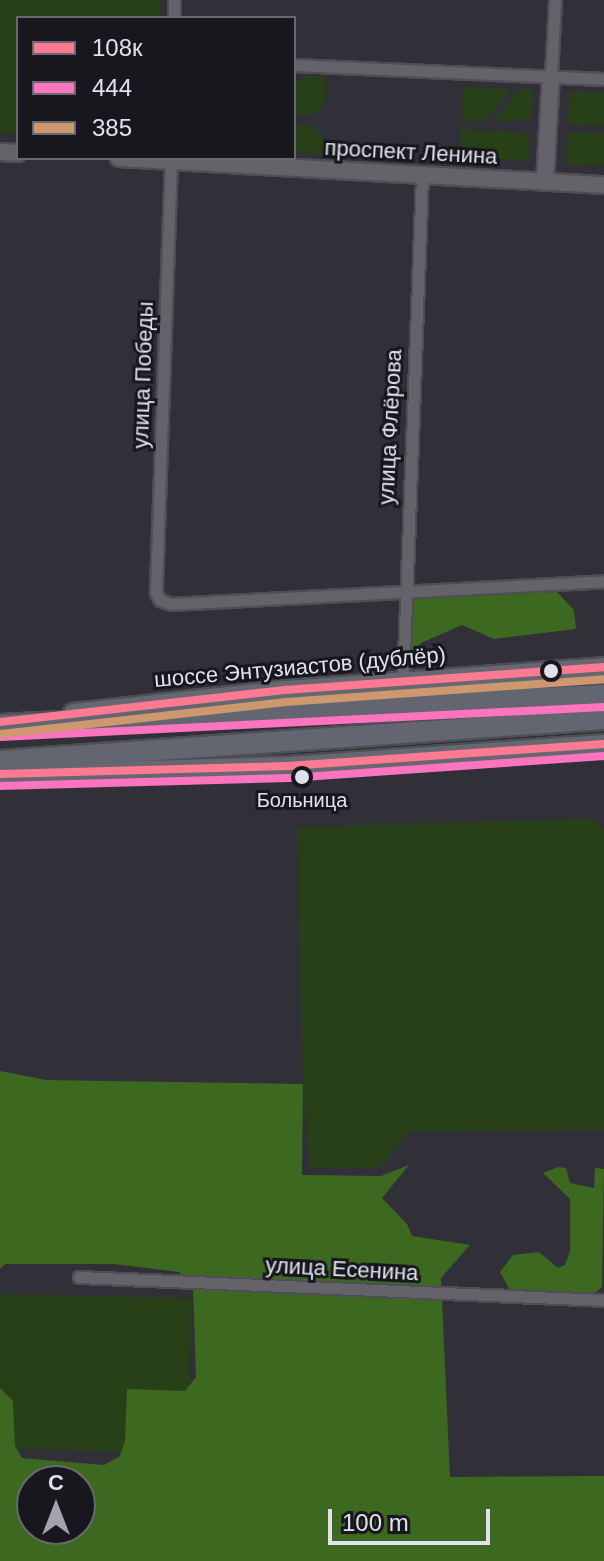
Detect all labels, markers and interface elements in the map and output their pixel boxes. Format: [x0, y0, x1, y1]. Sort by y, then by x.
legend [16, 16, 296, 160]
text: 108к [92, 34, 143, 61]
text: 444 [92, 74, 132, 101]
text: 385 [92, 114, 132, 141]
street label: проспект Ленина [324, 134, 498, 170]
street label: улица Победы [127, 301, 159, 449]
street label: улица Флёрова [373, 349, 407, 505]
street label: шоссе Энтузиастов (дублёр) [153, 641, 447, 693]
unlabelled marker [543, 663, 559, 679]
marker: Больница [294, 769, 310, 785]
place label: Больница [257, 788, 347, 812]
street label: улица Есенина [265, 1252, 419, 1286]
north arrow [16, 1465, 96, 1545]
text: С [48, 1470, 64, 1495]
scale bar [332, 1493, 494, 1543]
text: 100 m [342, 1509, 409, 1536]

